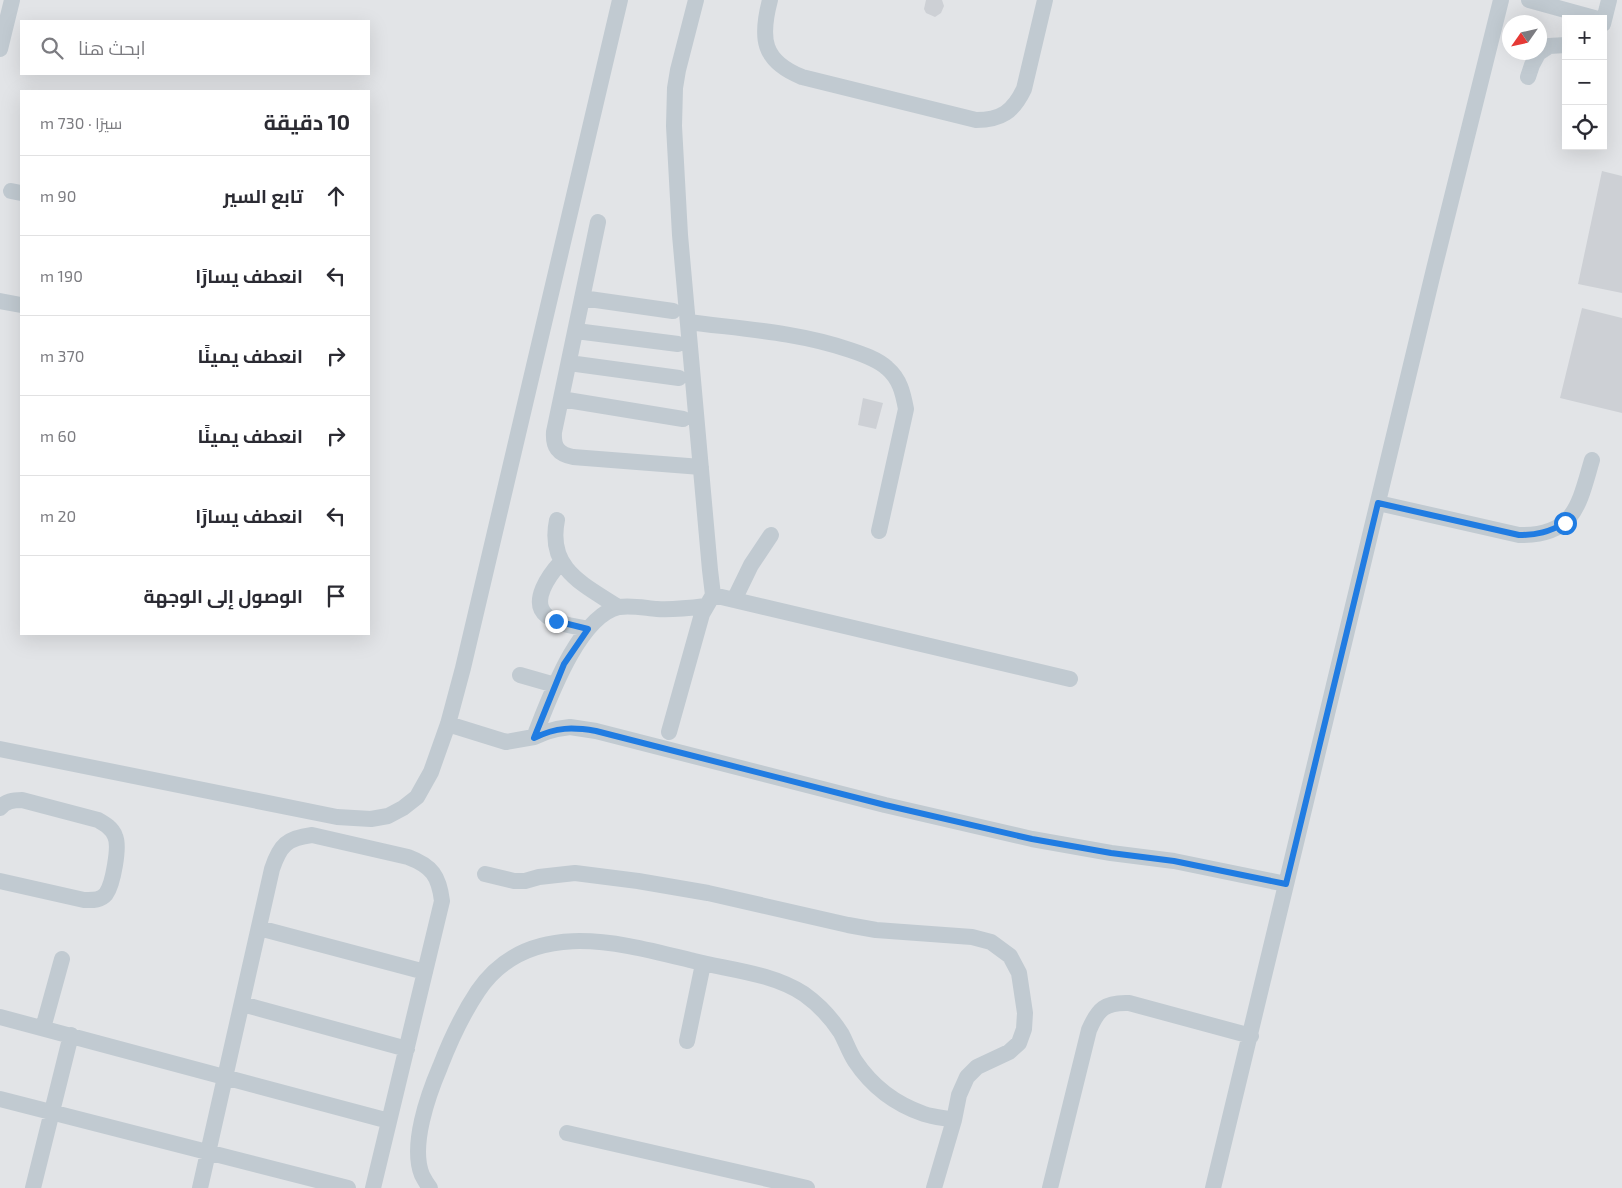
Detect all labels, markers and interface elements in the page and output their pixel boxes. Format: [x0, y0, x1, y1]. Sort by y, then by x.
north arrow [1502, 15, 1547, 60]
map controls [1562, 15, 1607, 150]
button: + [1562, 15, 1607, 60]
search box [20, 20, 370, 75]
icon: search [38, 34, 66, 62]
text: ابحث هنا [78, 36, 146, 59]
button: − [1562, 60, 1607, 105]
button: locate [1562, 105, 1607, 150]
text: 10 دقيقة [264, 109, 350, 134]
text: سيرًا · 730 m [40, 113, 122, 132]
icon: ahead [322, 182, 350, 210]
text: تابع السير [223, 184, 303, 207]
text: 90 m [40, 186, 76, 205]
icon: left [322, 262, 350, 290]
text: انعطف يسارًا [195, 264, 303, 287]
text: 190 m [40, 266, 83, 285]
icon: right [322, 342, 350, 370]
text: انعطف يمينًا [198, 344, 303, 367]
text: 370 m [40, 346, 84, 365]
icon: right [322, 422, 350, 450]
text: انعطف يمينًا [198, 424, 303, 447]
text: 60 m [40, 426, 76, 445]
icon: left [322, 502, 350, 530]
text: انعطف يسارًا [195, 504, 303, 527]
text: 20 m [40, 506, 76, 525]
route start [1554, 512, 1577, 535]
icon: arrive [322, 582, 350, 610]
text: الوصول إلى الوجهة [143, 584, 303, 607]
route end [545, 610, 568, 633]

